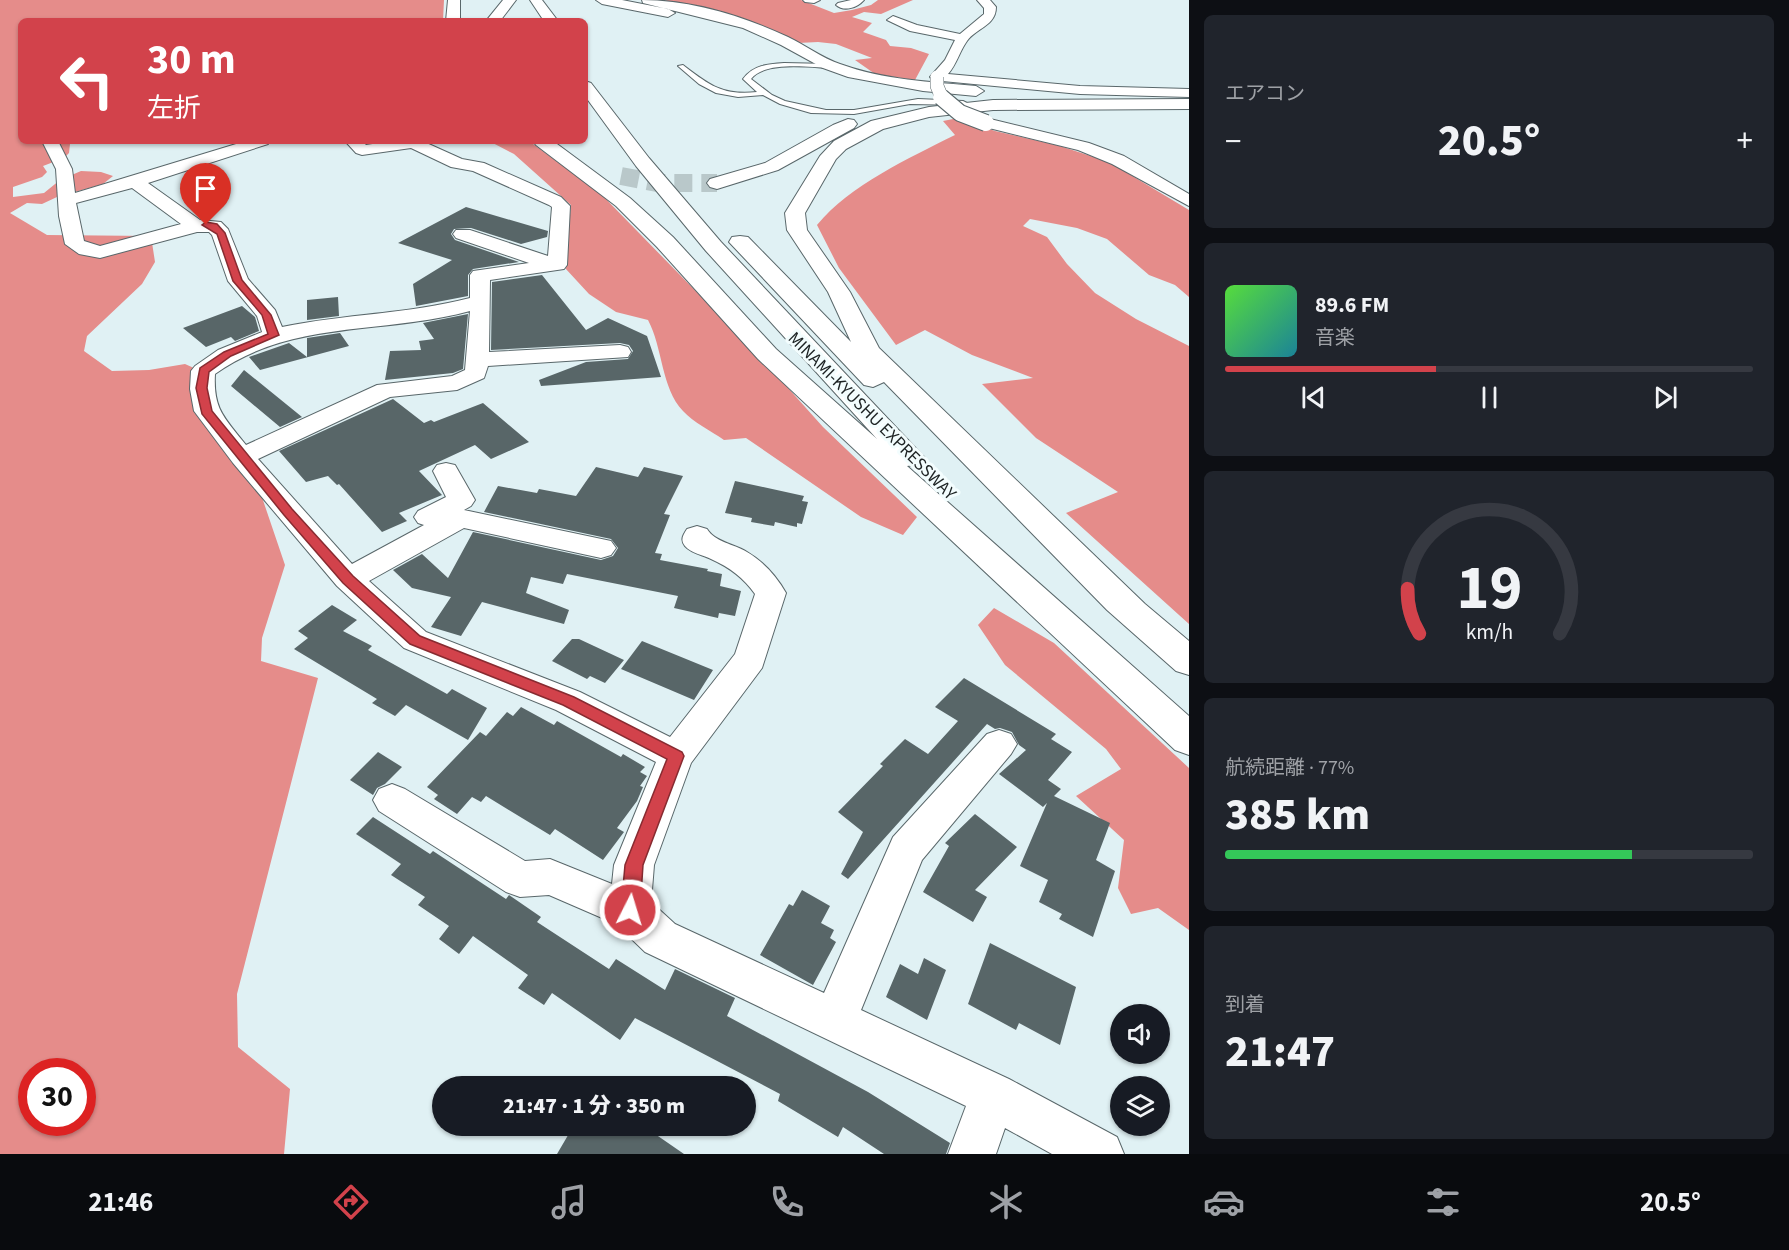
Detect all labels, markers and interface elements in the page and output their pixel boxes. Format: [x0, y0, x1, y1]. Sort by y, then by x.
text: 30 m [147, 30, 236, 90]
icon: left [48, 42, 126, 120]
text: エアコン [1225, 80, 1305, 108]
text: 左折 [147, 89, 201, 128]
text: 20.5° [1438, 109, 1540, 173]
text: − [1225, 118, 1241, 165]
text: + [1737, 118, 1753, 165]
pin [180, 163, 231, 225]
icon: arrive [189, 172, 222, 205]
text: 89.6 FM [1315, 289, 1389, 321]
text: 音楽 [1315, 324, 1355, 352]
street label: MINAMI-KYUSHU EXPRESSWAY [782, 326, 962, 506]
icon: previous [1297, 381, 1330, 414]
icon: pause [1473, 381, 1506, 414]
icon: next [1649, 381, 1682, 414]
text: 19 [1456, 544, 1522, 633]
text: km/h [1465, 617, 1513, 648]
text: 航続距離 · 77% [1225, 754, 1354, 782]
text: 385 km [1225, 783, 1370, 847]
position arrow [598, 878, 662, 942]
text: 到着 [1225, 991, 1265, 1019]
map controls [1110, 1004, 1170, 1136]
button: sound [1110, 1004, 1170, 1064]
text: 21:47 [1225, 1020, 1335, 1084]
speed limit sign: 30 [18, 1058, 96, 1136]
button: layers [1110, 1076, 1170, 1136]
text: 21:47 · 1 分 · 350 m [503, 1090, 685, 1122]
icon: directions [330, 1181, 372, 1223]
icon: music [548, 1181, 590, 1223]
icon: phone [766, 1181, 808, 1223]
icon: climate [985, 1181, 1027, 1223]
icon: car [1203, 1181, 1245, 1223]
icon: filters [1422, 1181, 1464, 1223]
text: 21:46 [88, 1183, 153, 1222]
text: 20.5° [1640, 1183, 1701, 1222]

